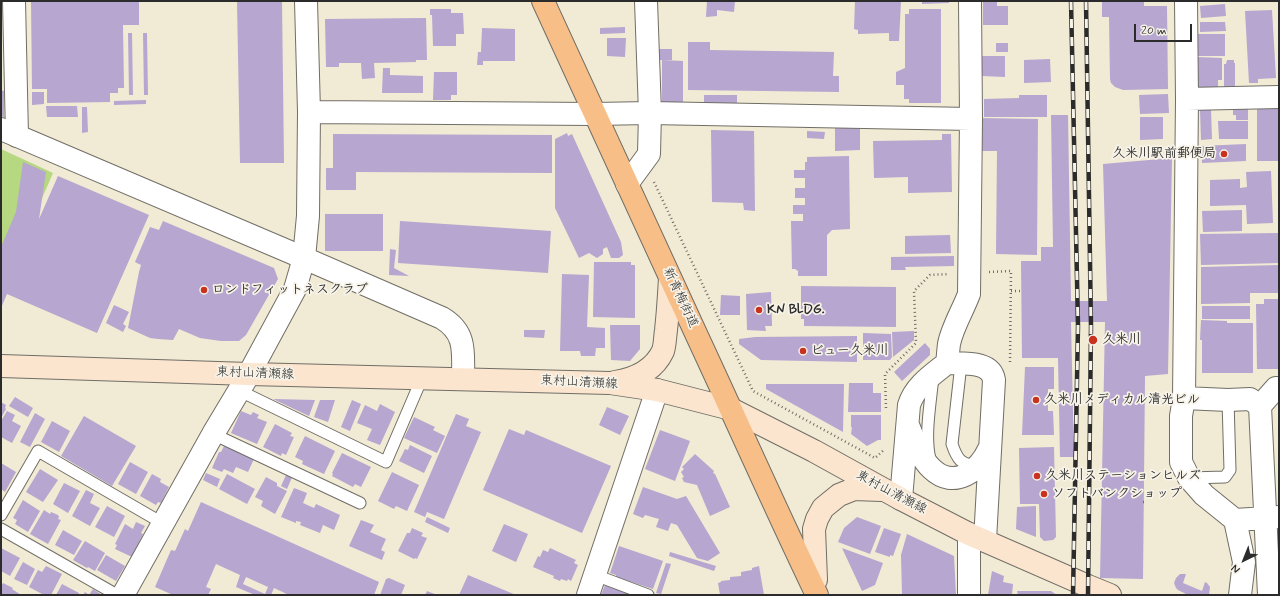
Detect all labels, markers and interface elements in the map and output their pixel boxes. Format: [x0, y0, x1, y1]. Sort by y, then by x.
scale bar [1136, 16, 1194, 42]
text: 20 m [1141, 23, 1167, 39]
place label: 久米川駅前郵便局 [1112, 146, 1216, 162]
marker: 久米川駅前郵便局 [1219, 149, 1229, 159]
street label: 新青梅街道 [659, 265, 701, 331]
place label: ロンドフィットネスクラブ [212, 282, 368, 298]
marker: ロンドフィットネスクラブ [199, 285, 209, 295]
place label: KN BLDG. [767, 302, 824, 318]
marker: KN BLDG. [754, 305, 764, 315]
place label: 久米川 [1102, 332, 1141, 348]
marker: 久米川 [1087, 334, 1099, 346]
place label: ビュー久米川 [811, 343, 889, 359]
marker: ビュー久米川 [798, 346, 808, 356]
street label: 東村山清瀬線 [216, 365, 294, 383]
street label: 東村山清瀬線 [540, 373, 618, 393]
place label: 久米川メディカル清光ビル [1044, 392, 1200, 408]
marker: 久米川メディカル清光ビル [1031, 395, 1041, 405]
street label: 東村山清瀬線 [853, 468, 929, 518]
place label: 久米川ステーションヒルズ [1045, 468, 1201, 484]
marker: 久米川ステーションヒルズ [1032, 471, 1042, 481]
place label: ソフトバンクショップ [1052, 486, 1182, 502]
marker: ソフトバンクショップ [1039, 489, 1049, 499]
north arrow [1224, 540, 1264, 580]
text: N [1228, 561, 1243, 576]

